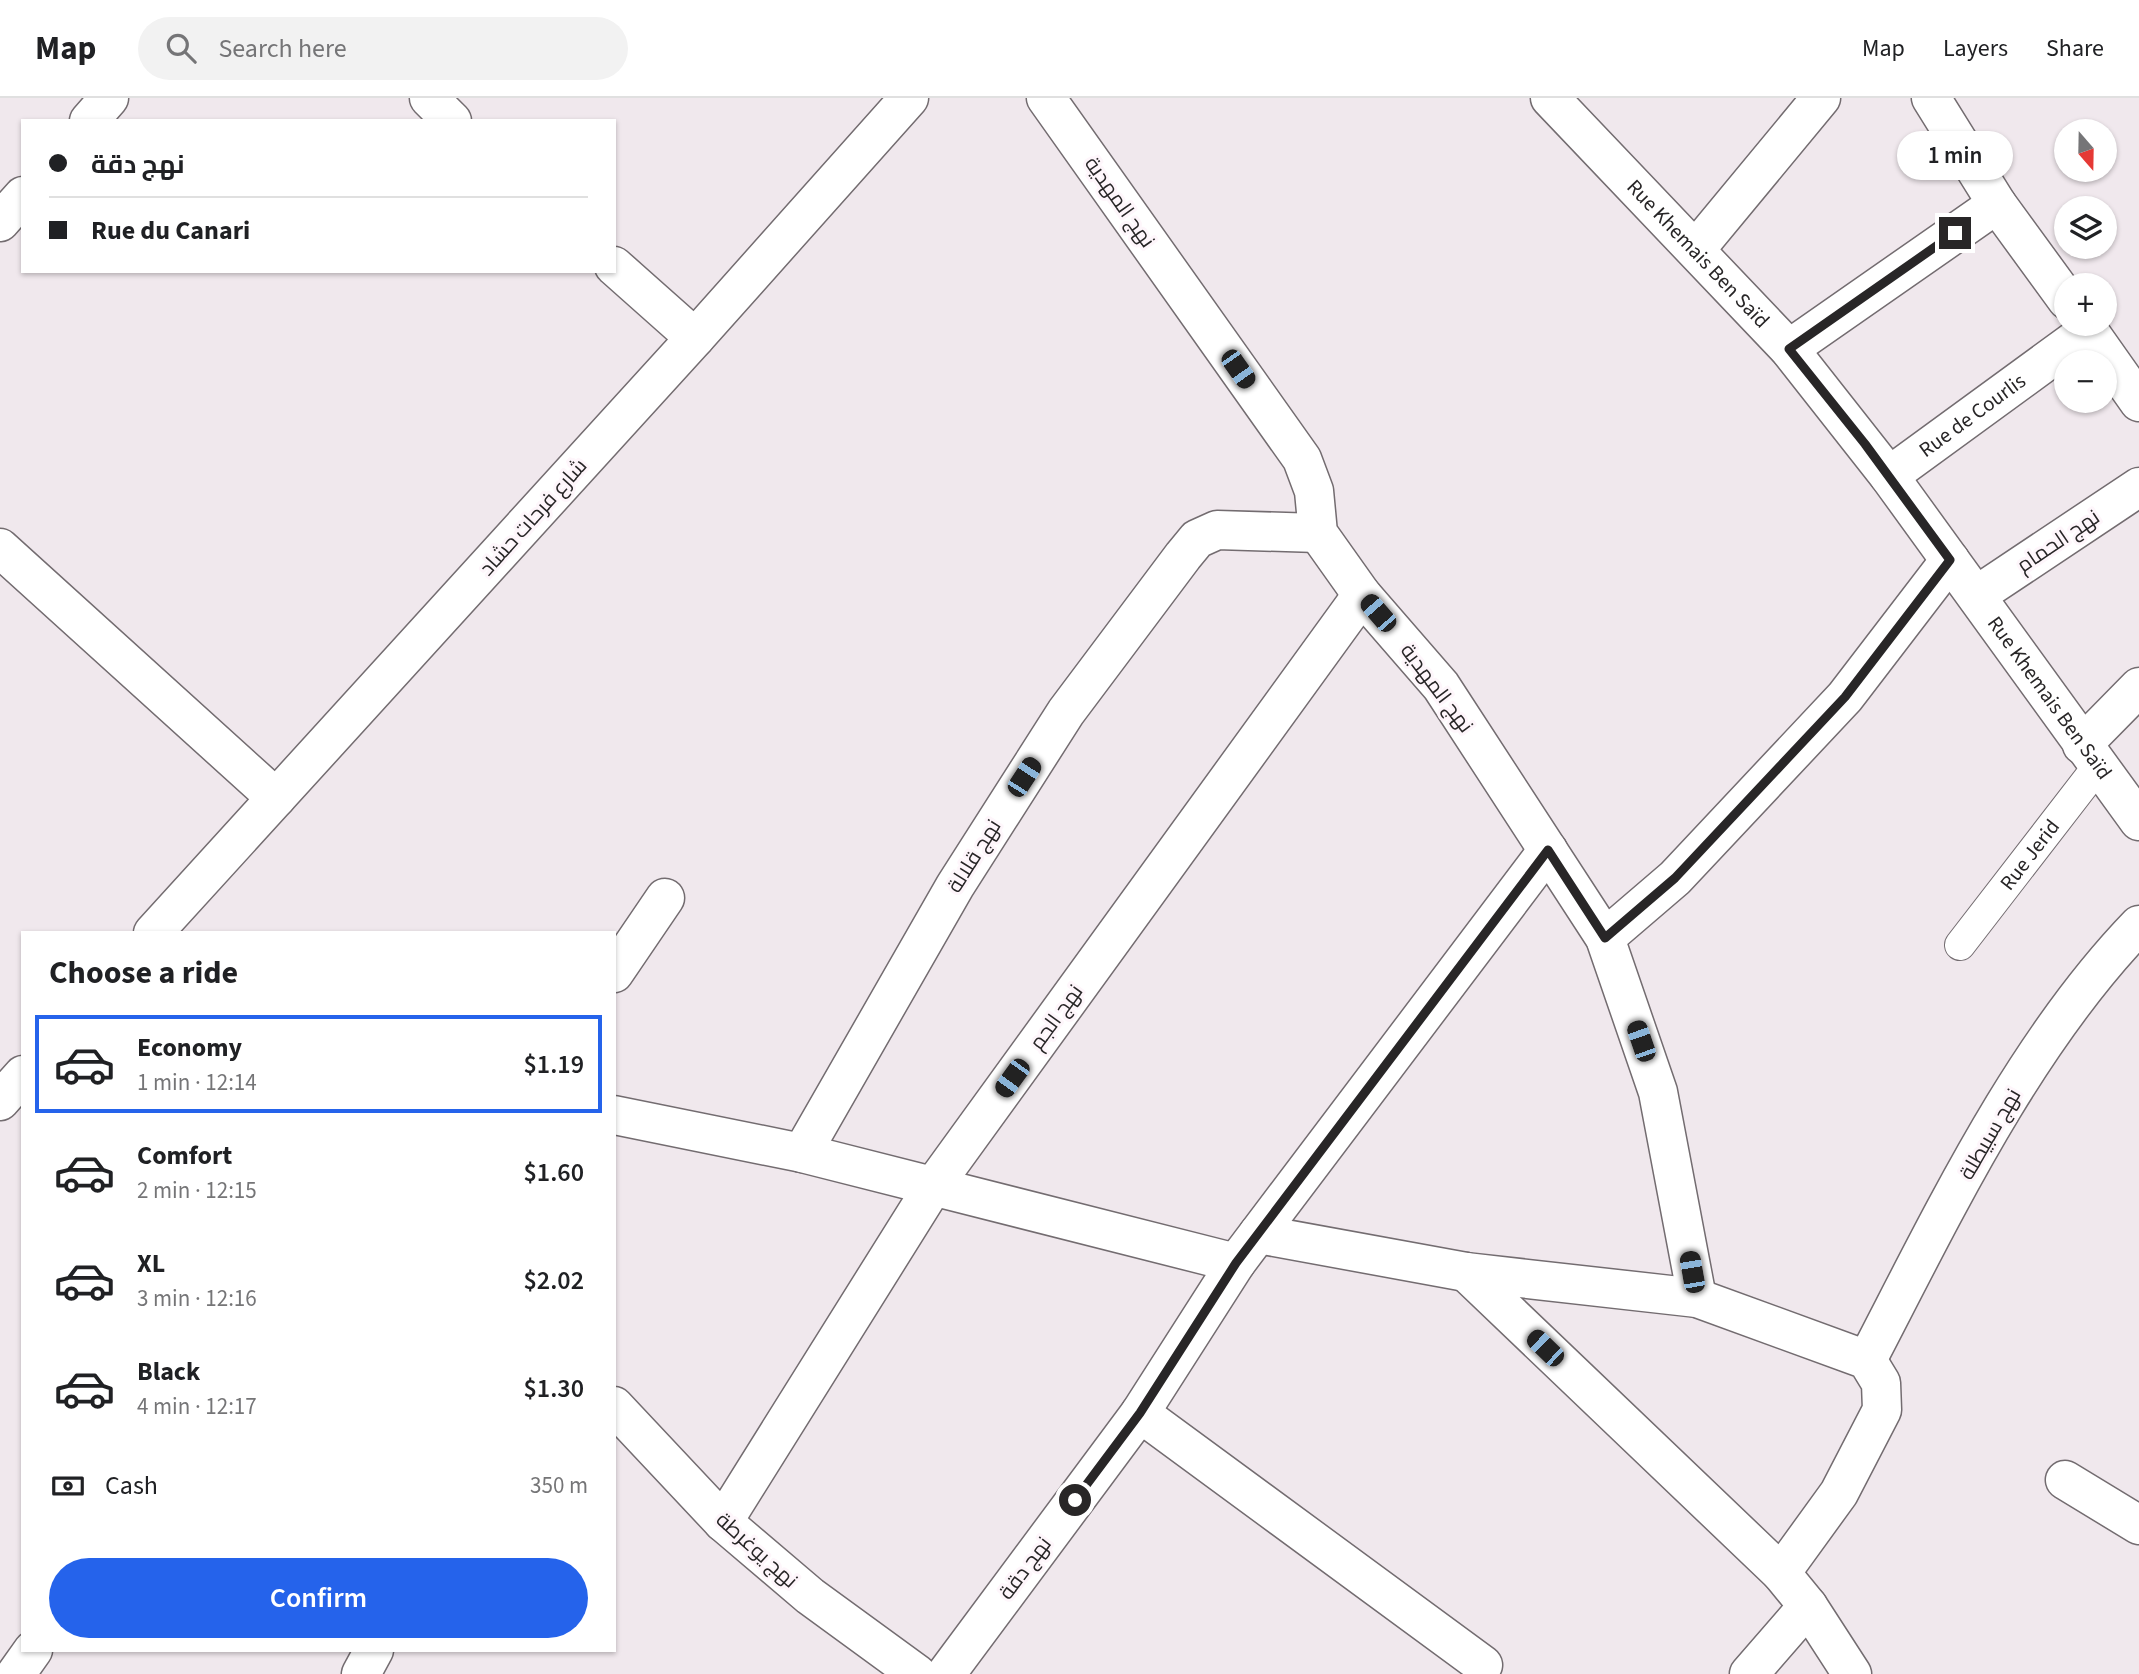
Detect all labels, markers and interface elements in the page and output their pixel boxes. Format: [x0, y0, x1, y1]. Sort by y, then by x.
search box [138, 17, 628, 80]
text: Map [35, 25, 96, 72]
icon: search [162, 29, 200, 67]
text: Search here [218, 30, 347, 67]
text: Map [1862, 31, 1905, 66]
text: Layers [1943, 31, 2008, 66]
text: Share [2046, 31, 2104, 66]
north arrow [2054, 119, 2118, 182]
map controls [2054, 119, 2117, 413]
callout: 1 min [1897, 131, 2013, 180]
text: 1 min [1928, 139, 1982, 172]
text: نهج دقة [91, 146, 185, 183]
street label: نهج المهدية [1078, 150, 1162, 254]
street label: Rue Khemais Ben Saïd [1620, 173, 1776, 335]
button: layers [2054, 196, 2117, 259]
text: Rue du Canari [91, 212, 250, 249]
route end [1939, 217, 1971, 249]
button: + [2054, 273, 2117, 336]
car [1218, 346, 1259, 392]
button: − [2054, 350, 2117, 413]
street label: Rue de Courlis [1913, 366, 2032, 464]
street label: شارع فرحات حشاد [472, 452, 594, 582]
street label: نهج الحمام [2010, 502, 2106, 580]
car [1357, 590, 1400, 636]
street label: Rue Khemais Ben Saïd [1980, 610, 2119, 786]
street label: نهج المهدية [1393, 637, 1481, 739]
car [1004, 754, 1045, 800]
street label: نهج قلالة [940, 813, 1008, 899]
street label: Rue Jerid [1993, 813, 2067, 897]
text: Choose a ride [49, 950, 238, 996]
street label: نهج الجم [1022, 978, 1090, 1056]
car [1625, 1018, 1658, 1064]
text: Economy [137, 1029, 242, 1066]
icon: car [53, 1033, 116, 1096]
text: $1.19 [523, 1046, 584, 1083]
car [992, 1055, 1033, 1101]
text: 1 min · 12:14 [137, 1066, 257, 1099]
street label: نهج سبيطلة [1952, 1083, 2028, 1185]
text: Comfort [137, 1137, 232, 1174]
icon: car [53, 1141, 116, 1204]
text: $1.60 [523, 1154, 584, 1191]
text: 2 min · 12:15 [137, 1174, 257, 1207]
text: XL [137, 1245, 165, 1282]
icon: car [53, 1249, 116, 1312]
car [1679, 1249, 1706, 1295]
text: $2.02 [523, 1262, 584, 1299]
text: 3 min · 12:16 [137, 1282, 257, 1315]
car [1523, 1326, 1568, 1370]
text: Black [137, 1353, 200, 1390]
icon: car [53, 1357, 116, 1420]
text: $1.30 [523, 1370, 584, 1407]
text: 4 min · 12:17 [137, 1390, 257, 1423]
icon: cash [49, 1467, 87, 1505]
text: Cash [105, 1467, 158, 1504]
text: 350 m [530, 1469, 588, 1502]
route start [1059, 1484, 1091, 1516]
street label: نهج يوغرطة [709, 1505, 805, 1595]
street label: نهج دقة [991, 1530, 1059, 1606]
button: Confirm [49, 1558, 588, 1638]

